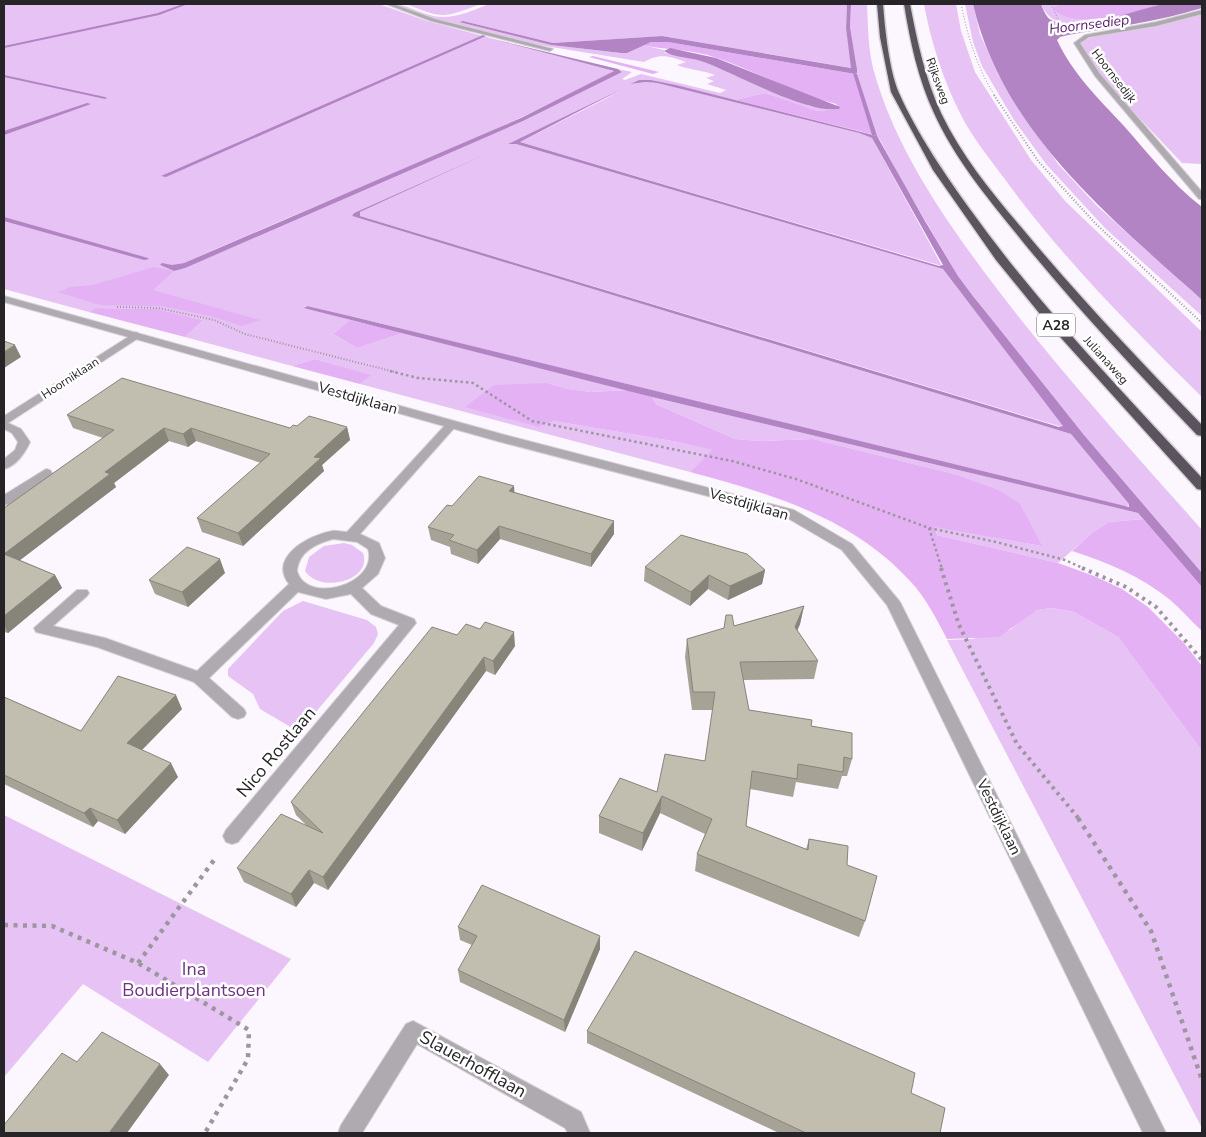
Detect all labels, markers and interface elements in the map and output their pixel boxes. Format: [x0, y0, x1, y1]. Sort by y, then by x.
water label: Hoornsediep [1048, 10, 1130, 39]
street label: Hoornsedijk [1088, 46, 1141, 107]
street label: Rijksweg [922, 55, 954, 107]
road number: A28 [1037, 314, 1075, 336]
street label: Julianaweg [1079, 332, 1132, 388]
street label: Hoorniklaan [38, 353, 102, 403]
street label: Vestdijklaan [315, 377, 400, 419]
street label: Vestdijklaan [706, 483, 791, 525]
street label: Nico Rostlaan [231, 702, 321, 802]
street label: Vestdijklaan [972, 775, 1026, 858]
park label: Ina Boudierplantsoen [122, 957, 266, 1002]
street label: Slauerhofflaan [415, 1025, 531, 1103]

